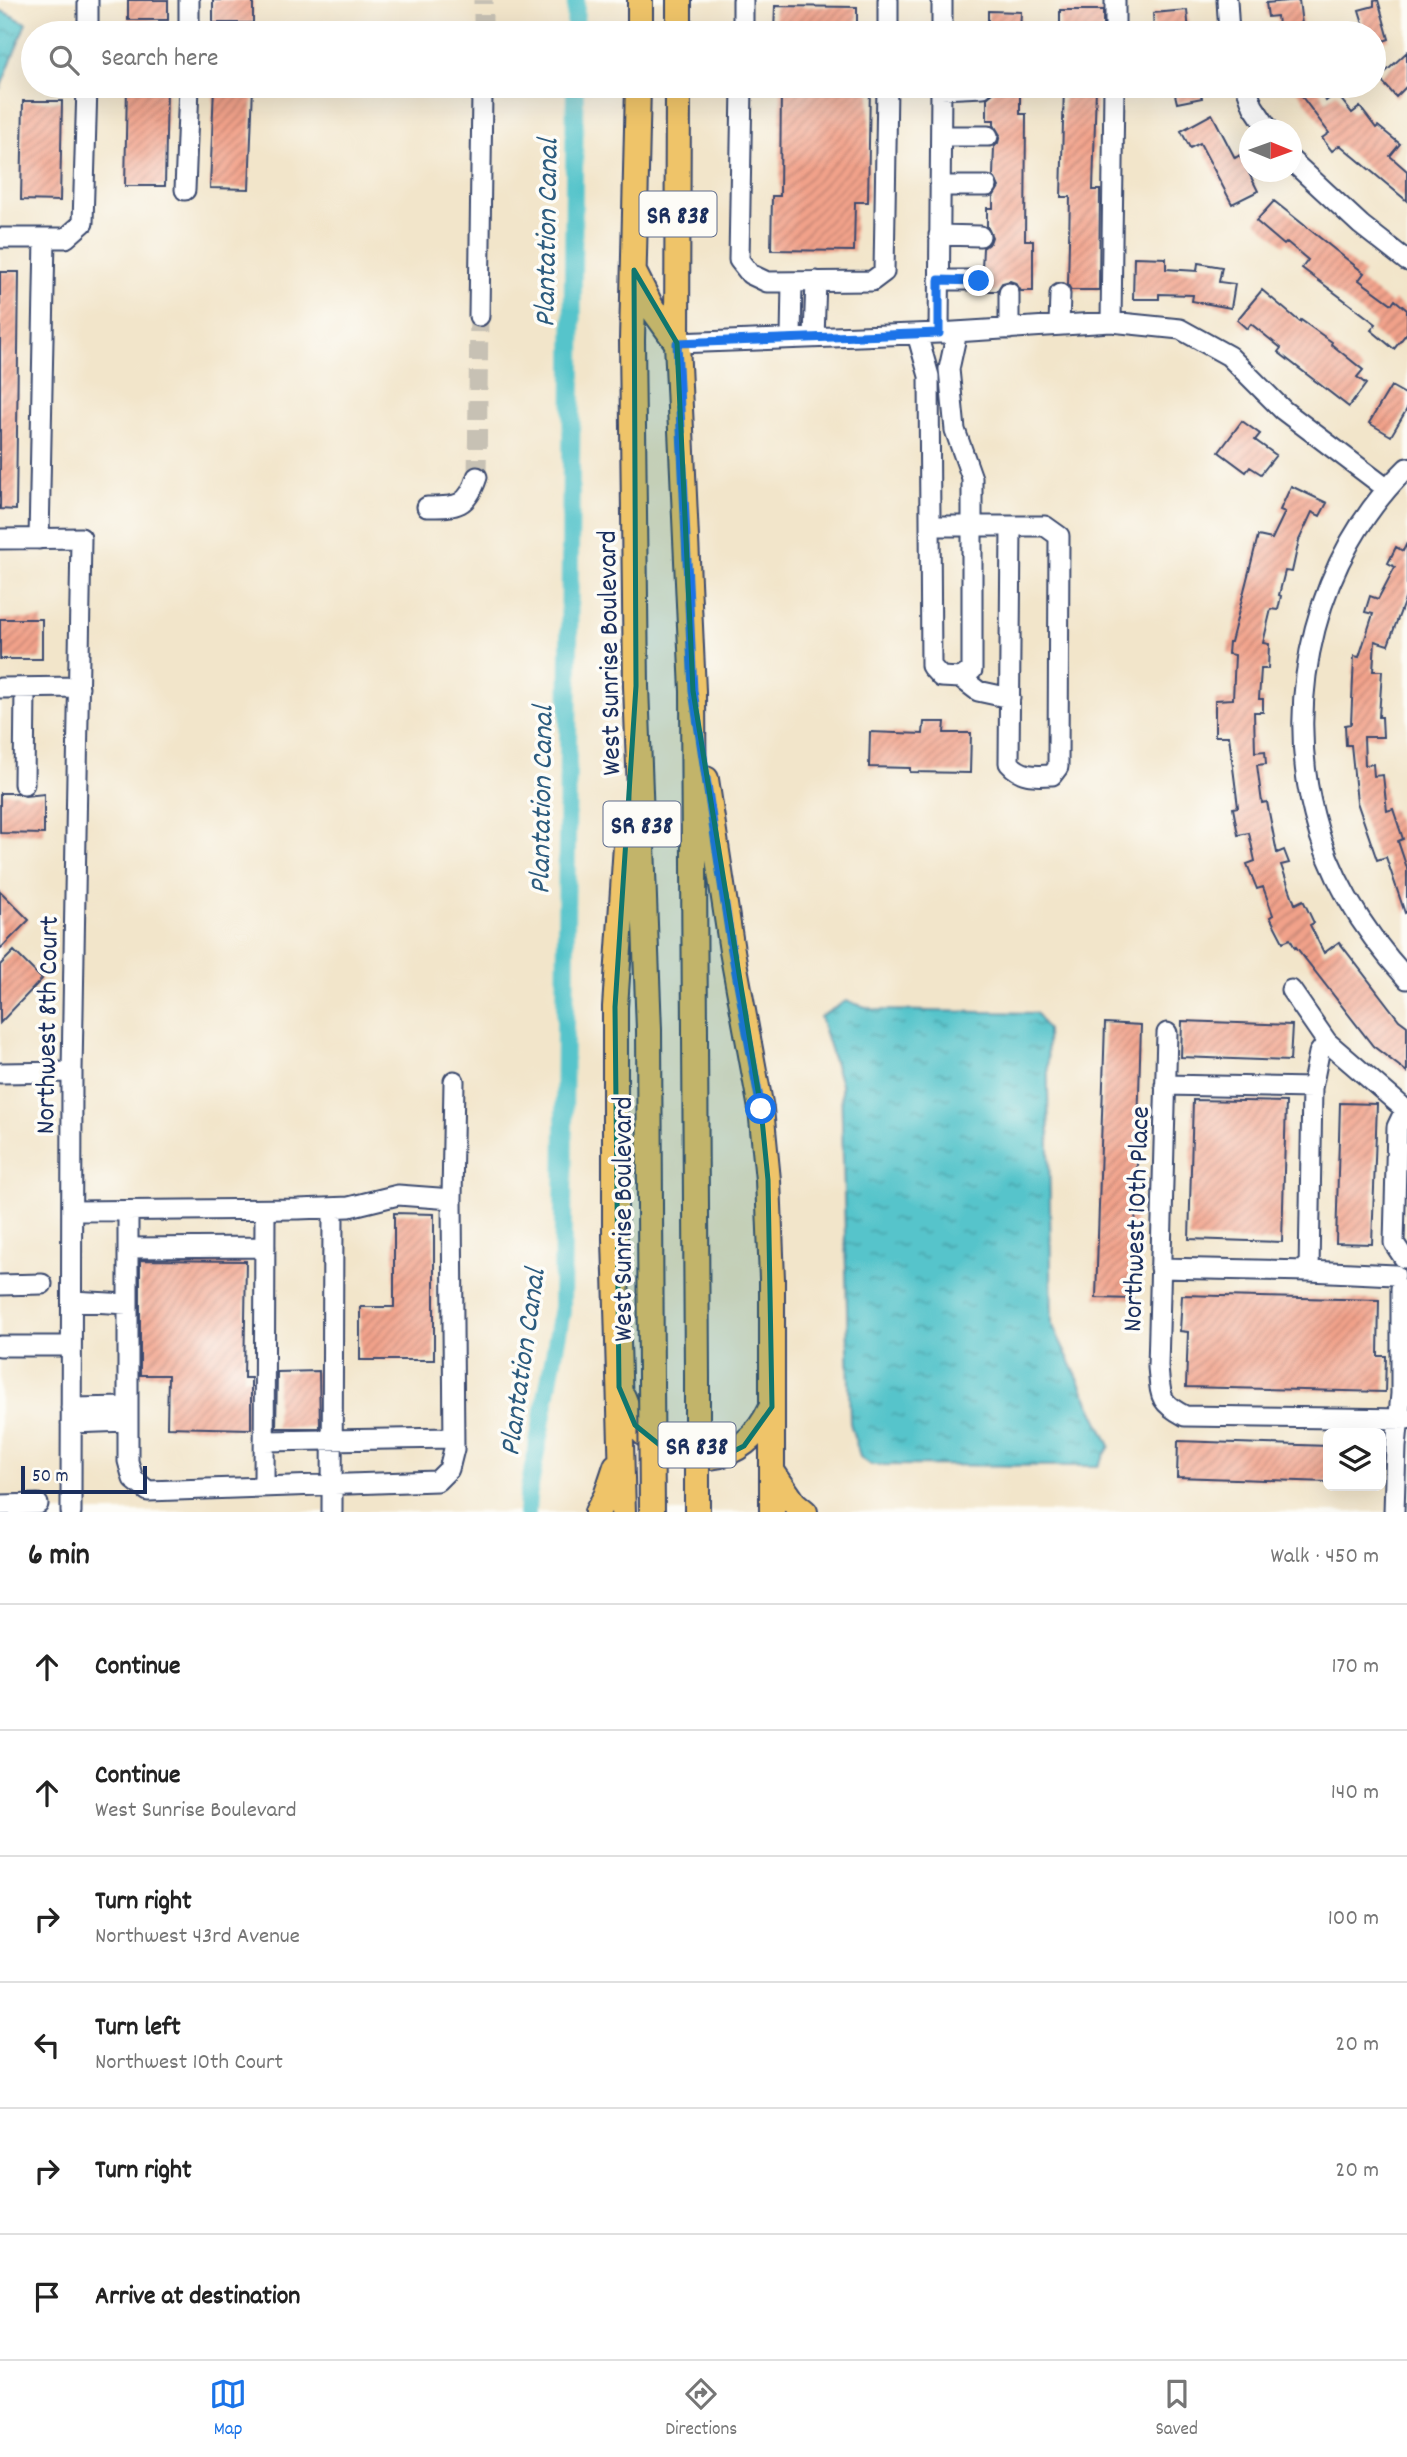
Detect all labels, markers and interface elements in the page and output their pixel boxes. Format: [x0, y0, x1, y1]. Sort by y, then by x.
search box [21, 21, 1386, 98]
icon: search [45, 41, 83, 79]
text: Search here [101, 41, 219, 78]
north arrow [1239, 119, 1302, 182]
water label: Plantation Canal [526, 136, 573, 328]
road number: SR 838 [640, 192, 716, 236]
route end [963, 265, 994, 296]
street label: West Sunrise Boulevard [590, 530, 634, 776]
water label: Plantation Canal [521, 703, 568, 895]
road number: SR 838 [604, 802, 680, 846]
street label: Northwest 8th Court [28, 915, 72, 1135]
route start [745, 1093, 776, 1124]
street label: West Sunrise Boulevard [606, 1096, 646, 1342]
street label: Northwest 10th Place [1115, 1106, 1163, 1333]
water label: Plantation Canal [491, 1264, 560, 1459]
road number: SR 838 [658, 1422, 736, 1468]
map controls [1323, 1428, 1386, 1491]
button: layers [1323, 1428, 1386, 1491]
scale bar [21, 1463, 147, 1495]
text: 50 m [32, 1464, 69, 1491]
text: 6 min [28, 1536, 90, 1579]
text: Walk · 450 m [1271, 1541, 1379, 1574]
icon: ahead [28, 1648, 66, 1686]
text: Continue [95, 1649, 180, 1686]
text: 170 m [1332, 1651, 1379, 1684]
text: Continue [95, 1758, 180, 1795]
icon: ahead [28, 1774, 66, 1812]
text: 140 m [1331, 1777, 1379, 1810]
text: West Sunrise Boulevard [95, 1795, 297, 1828]
text: Turn right [95, 1884, 192, 1921]
icon: right [28, 1900, 66, 1938]
text: 100 m [1328, 1903, 1379, 1936]
text: Northwest 43rd Avenue [95, 1921, 300, 1954]
text: Turn left [95, 2010, 181, 2047]
icon: left [28, 2026, 66, 2064]
text: 20 m [1335, 2029, 1379, 2062]
text: Northwest 10th Court [95, 2047, 283, 2080]
icon: right [28, 2152, 66, 2190]
text: Turn right [95, 2153, 192, 2190]
text: 20 m [1335, 2155, 1379, 2188]
icon: arrive [28, 2278, 66, 2316]
text: Arrive at destination [95, 2279, 300, 2316]
tab: Map [209, 2375, 247, 2444]
tab: Directions [665, 2375, 737, 2444]
tab: Saved [1155, 2375, 1198, 2444]

